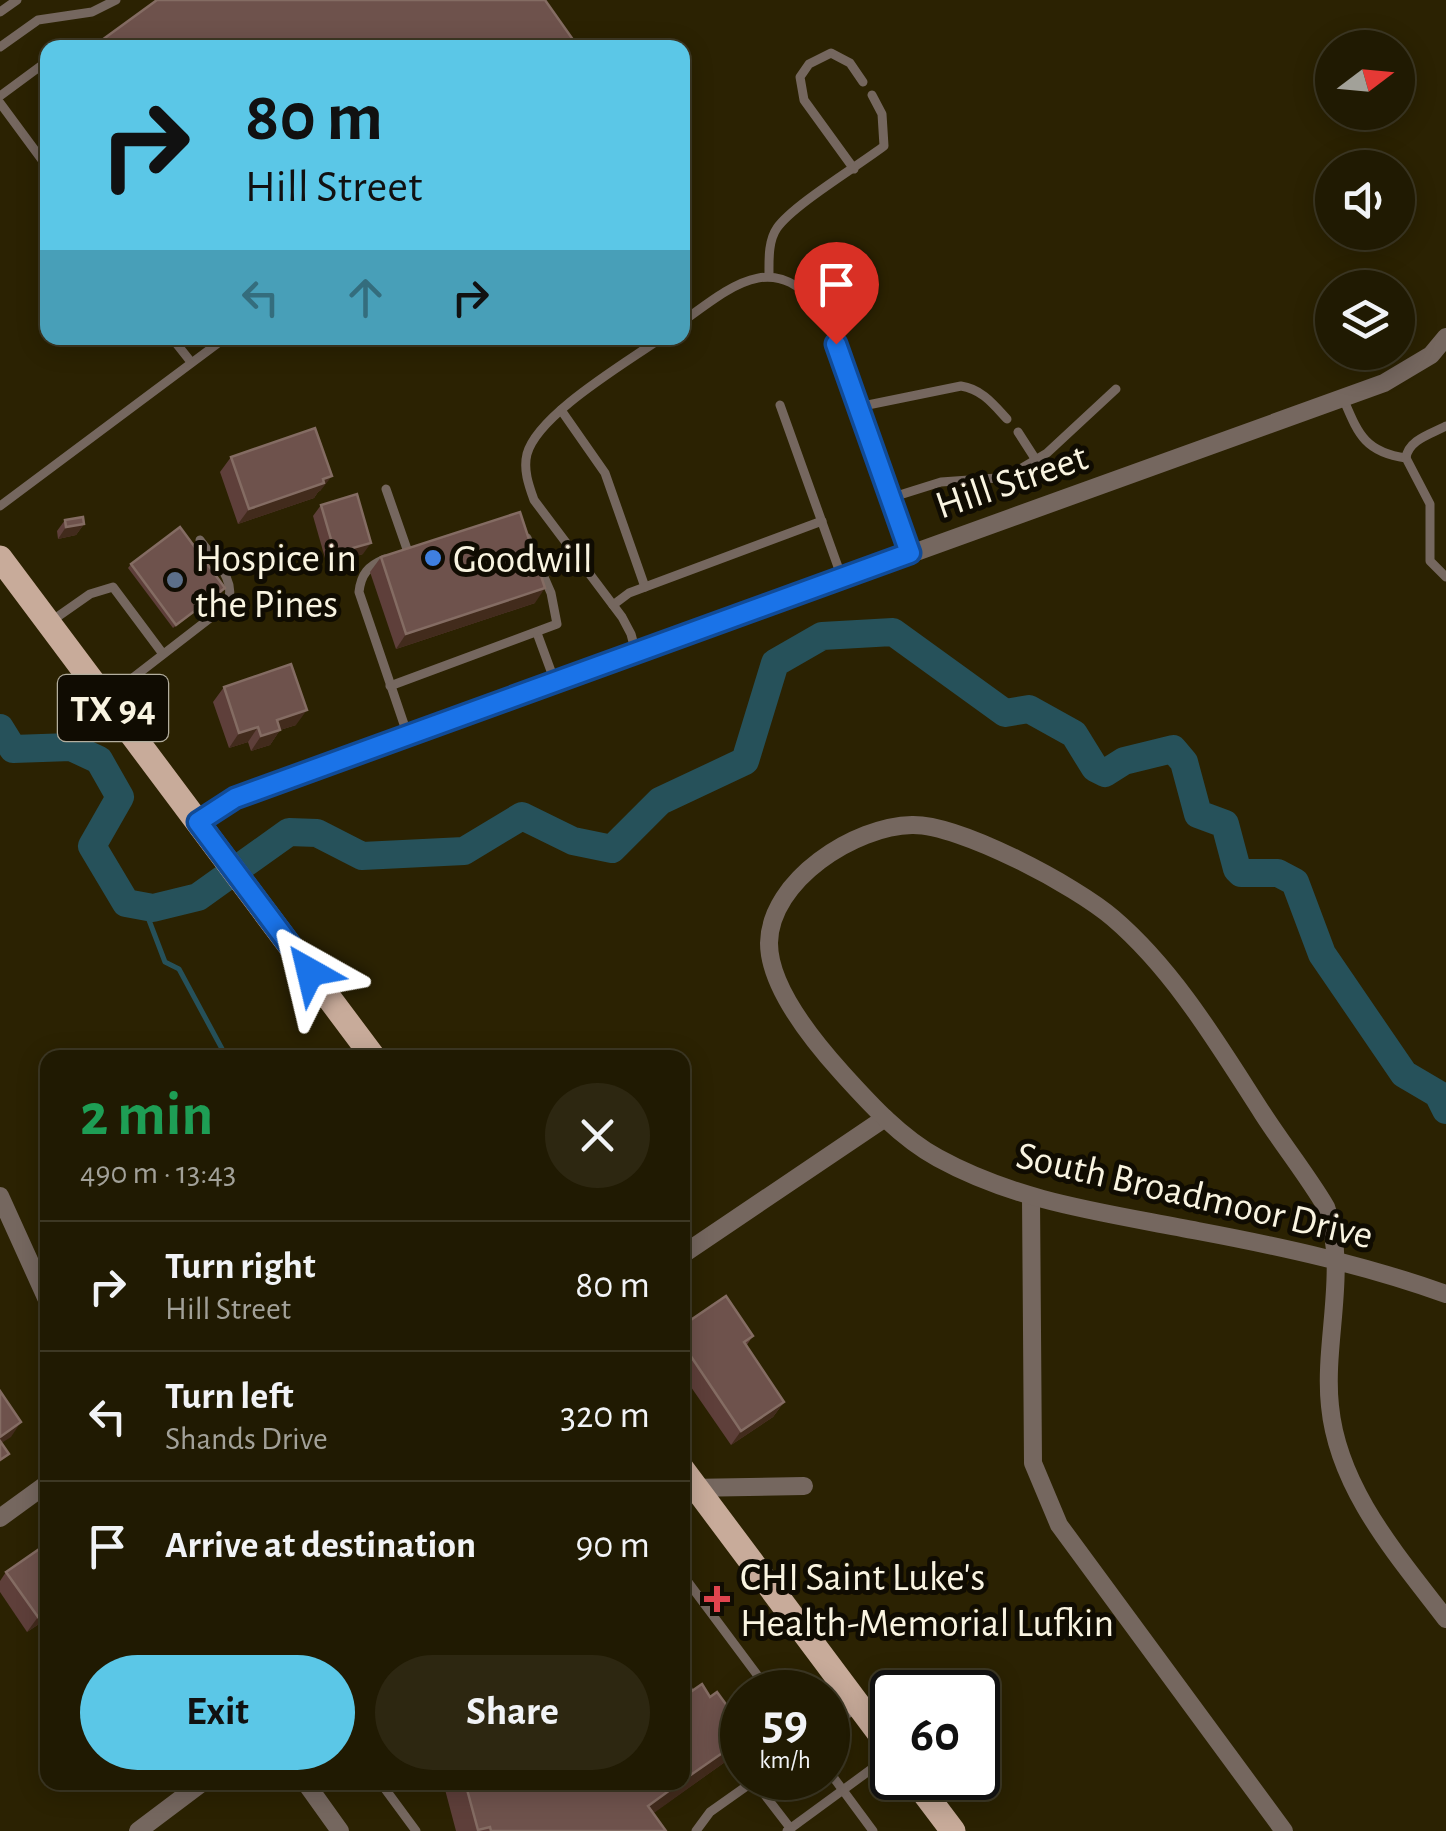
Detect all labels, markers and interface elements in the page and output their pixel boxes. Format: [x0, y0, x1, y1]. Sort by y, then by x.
north arrow [1315, 30, 1415, 130]
map controls [1315, 30, 1415, 370]
icon: right [80, 80, 210, 210]
text: 80 m [245, 83, 383, 153]
button: sound [1315, 150, 1415, 250]
text: Hill Street [245, 165, 422, 210]
pin [794, 242, 879, 345]
icon: arrive [809, 257, 864, 312]
icon: left [233, 270, 288, 325]
icon: ahead [338, 270, 393, 325]
icon: right [443, 270, 498, 325]
button: layers [1315, 270, 1415, 370]
street label: Hill Street [931, 437, 1093, 526]
place label: Hospice in the Pines [195, 539, 357, 625]
place label: Goodwill [453, 540, 593, 580]
marker: Goodwill [422, 547, 444, 569]
marker: Hospice in the Pines [164, 569, 186, 591]
road number: TX 94 [58, 675, 168, 741]
position arrow [258, 920, 362, 1024]
button: close [545, 1083, 650, 1188]
text: 2 min [80, 1086, 213, 1146]
street label: South Broadmoor Drive [1012, 1135, 1377, 1256]
text: 490 m · 13:43 [80, 1157, 236, 1189]
text: Turn right [165, 1248, 315, 1286]
icon: right [80, 1259, 135, 1314]
text: 80 m [575, 1267, 650, 1305]
text: Hill Street [165, 1293, 291, 1325]
text: Turn left [165, 1378, 293, 1416]
icon: left [80, 1389, 135, 1444]
text: 320 m [560, 1397, 650, 1435]
text: Shands Drive [165, 1423, 328, 1455]
icon: arrive [80, 1519, 135, 1574]
text: Arrive at destination [165, 1527, 476, 1565]
text: 90 m [575, 1527, 650, 1565]
place label: CHI Saint Luke's Health-Memorial Lufkin [740, 1558, 1114, 1644]
marker: CHI Saint Luke's Health-Memorial Lufkin [704, 1586, 730, 1612]
button: Exit [80, 1655, 355, 1770]
button: Share [375, 1655, 650, 1770]
speed limit sign: 60 [870, 1670, 1000, 1800]
text: 59 [762, 1698, 808, 1748]
text: km/h [759, 1748, 811, 1773]

